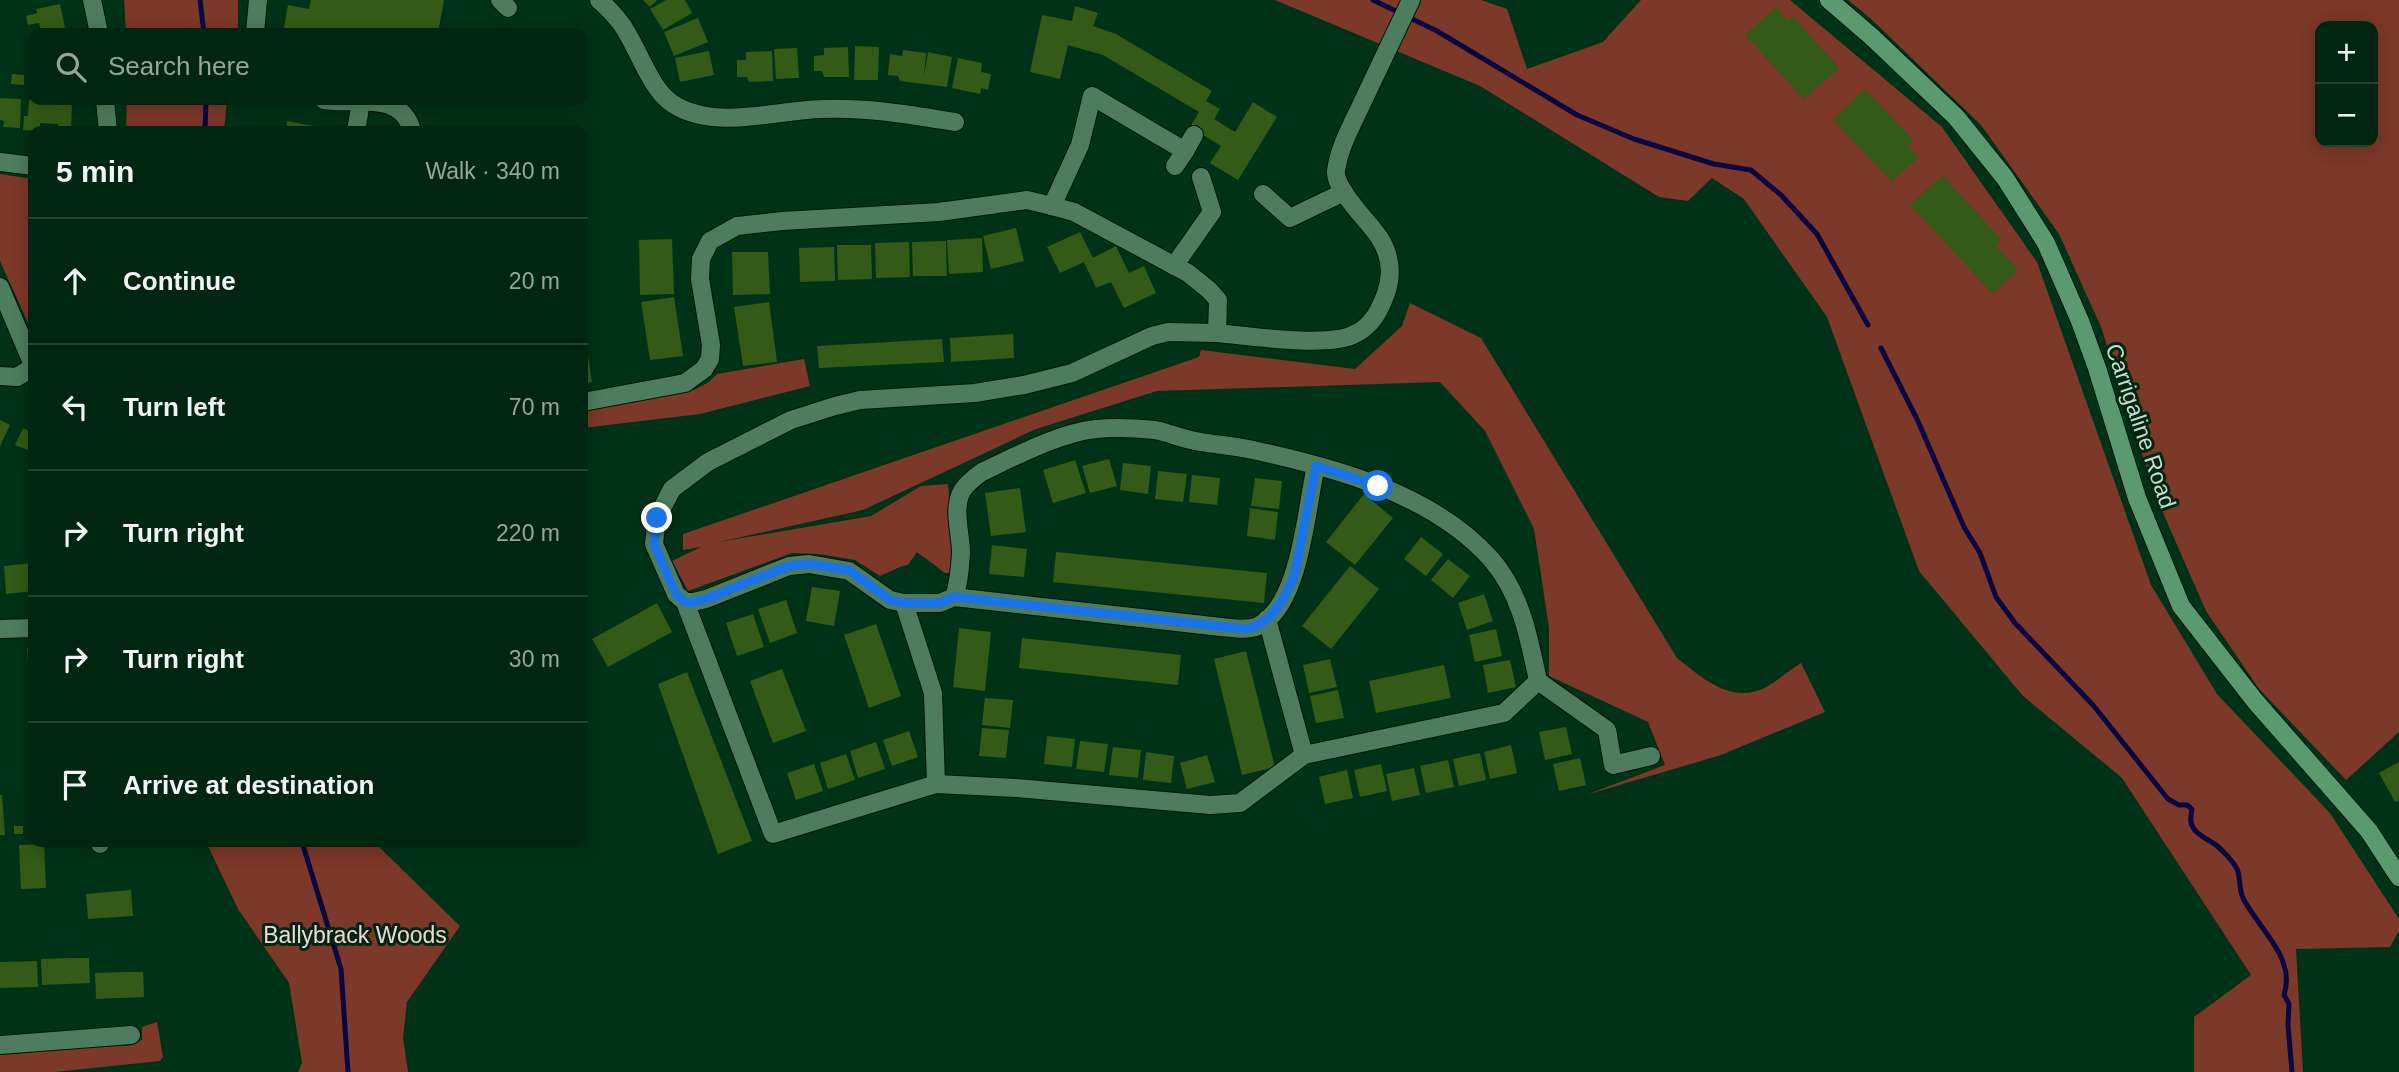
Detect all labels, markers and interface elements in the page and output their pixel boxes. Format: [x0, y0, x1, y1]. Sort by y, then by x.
map controls [2315, 21, 2378, 147]
button: + [2315, 21, 2378, 84]
search box [28, 28, 588, 105]
icon: search [52, 48, 90, 86]
text: Search here [108, 51, 250, 81]
button: − [2315, 84, 2378, 147]
text: 5 min [56, 155, 134, 188]
text: Walk · 340 m [425, 158, 560, 184]
icon: ahead [56, 262, 94, 300]
text: Continue [123, 266, 236, 296]
text: 20 m [509, 268, 560, 294]
street label: Carrigaline Road [2101, 340, 2181, 512]
icon: left [56, 388, 94, 426]
text: Turn left [123, 392, 225, 422]
text: 70 m [509, 394, 560, 420]
route start [1362, 470, 1393, 501]
route end [641, 502, 672, 533]
icon: right [56, 514, 94, 552]
text: Turn right [123, 518, 244, 548]
text: 220 m [496, 520, 560, 546]
icon: right [56, 640, 94, 678]
text: Turn right [123, 644, 244, 674]
text: 30 m [509, 646, 560, 672]
icon: arrive [56, 766, 94, 804]
text: Arrive at destination [123, 770, 374, 800]
park label: Ballybrack Woods [263, 922, 447, 948]

